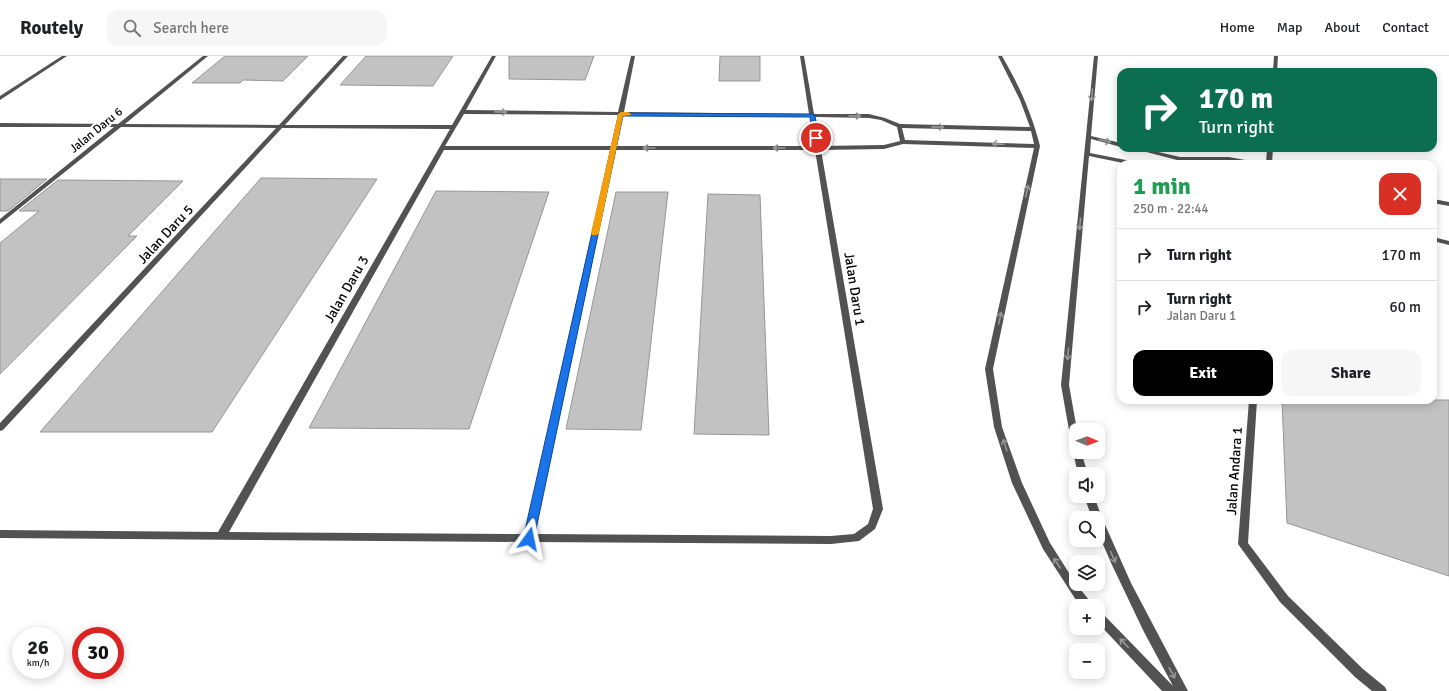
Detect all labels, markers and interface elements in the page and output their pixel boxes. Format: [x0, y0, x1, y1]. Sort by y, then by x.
search box [107, 10, 387, 46]
text: Routely [20, 16, 83, 40]
icon: search [121, 17, 143, 39]
text: Search here [153, 19, 229, 37]
text: Home [1220, 19, 1255, 36]
text: Map [1277, 19, 1302, 36]
text: About [1324, 19, 1360, 36]
text: Contact [1382, 19, 1429, 36]
text: 170 m [1199, 82, 1273, 116]
icon: right [1133, 84, 1185, 136]
one-way arrow [1089, 88, 1096, 101]
street label: Jalan Daru 6 [67, 104, 126, 156]
one-way arrow [494, 108, 507, 116]
one-way arrow [848, 112, 861, 120]
text: Turn right [1199, 116, 1274, 138]
pin [799, 121, 833, 155]
one-way arrow [931, 123, 944, 131]
icon: arrive [805, 127, 827, 149]
one-way arrow [1098, 138, 1111, 145]
one-way arrow [992, 141, 1005, 148]
one-way arrow [643, 144, 656, 152]
one-way arrow [773, 144, 786, 152]
text: 1 min [1133, 171, 1191, 201]
button: close [1379, 173, 1421, 215]
one-way arrow [1023, 185, 1031, 198]
street label: Jalan Daru 5 [134, 201, 197, 267]
text: 250 m · 22:44 [1133, 201, 1209, 217]
one-way arrow [1077, 217, 1084, 230]
icon: right [1133, 244, 1155, 266]
text: Turn right [1167, 246, 1232, 264]
text: 170 m [1381, 246, 1421, 264]
street label: Jalan Daru 1 [840, 251, 869, 327]
street label: Jalan Daru 3 [320, 253, 372, 326]
text: Turn right [1167, 290, 1232, 308]
icon: right [1133, 296, 1155, 318]
text: 60 m [1390, 298, 1421, 316]
text: Jalan Daru 1 [1167, 308, 1236, 324]
one-way arrow [996, 312, 1004, 325]
one-way arrow [1065, 347, 1072, 360]
button: Exit [1133, 350, 1273, 396]
button: Share [1281, 350, 1421, 396]
north arrow [1069, 423, 1105, 459]
map controls [1069, 423, 1105, 679]
street label: Jalan Andara 1 [1223, 426, 1246, 516]
one-way arrow [1000, 439, 1008, 451]
button: sound [1069, 467, 1105, 503]
button: search [1069, 511, 1105, 547]
position arrow [508, 518, 550, 560]
one-way arrow [1110, 551, 1117, 563]
button: layers [1069, 555, 1105, 591]
one-way arrow [1053, 558, 1061, 569]
button: + [1069, 599, 1105, 635]
speed limit sign: 30 [72, 627, 124, 679]
text: 26 [27, 635, 49, 660]
one-way arrow [1119, 638, 1129, 648]
button: − [1069, 643, 1105, 679]
text: km/h [27, 657, 49, 669]
one-way arrow [1168, 667, 1176, 679]

